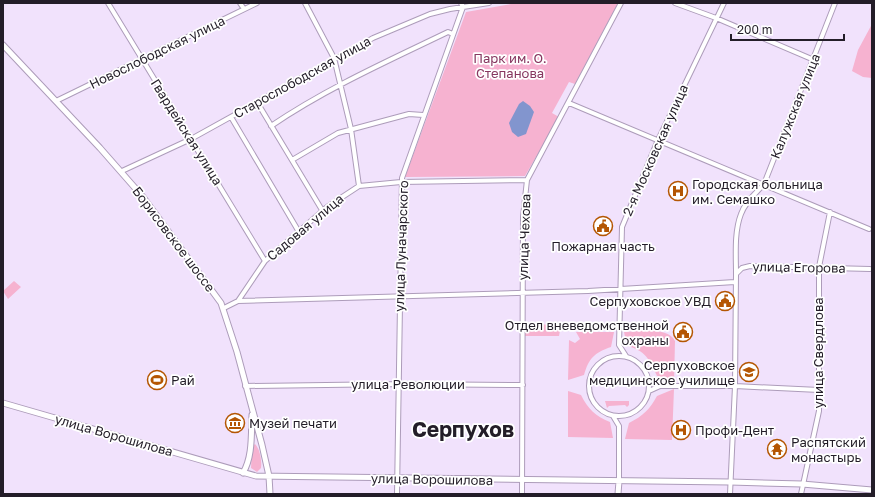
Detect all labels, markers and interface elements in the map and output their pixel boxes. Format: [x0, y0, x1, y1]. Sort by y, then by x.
street label: Новослободская улица [86, 12, 228, 92]
scale bar [731, 16, 844, 42]
text: 200 m [737, 22, 772, 37]
street label: Старослободская улица [231, 33, 373, 121]
park label: Парк им. О. Степанова [473, 50, 547, 81]
street label: Калужская улица [767, 51, 823, 161]
street label: Гвардейская улица [148, 76, 226, 188]
street label: 2-я Московская улица [619, 82, 691, 218]
place label: Городская больница им. Семашко [692, 176, 823, 207]
street label: улица Луначарского [391, 180, 411, 312]
hospital icon: Городская больница им. Семашко [667, 180, 689, 202]
street label: Борисовское шоссе [129, 183, 219, 295]
street label: Садовая улица [263, 190, 347, 264]
street label: улица Чехова [514, 193, 534, 281]
public building icon: Пожарная часть [592, 215, 614, 237]
place label: Пожарная часть [551, 238, 655, 254]
street label: улица Егорова [752, 258, 846, 276]
public building icon: Серпуховское УВД [714, 290, 736, 312]
place label: Серпуховское УВД [590, 293, 712, 309]
street label: улица Свердлова [810, 297, 826, 409]
place label: Отдел вневедомственной охраны [505, 317, 669, 348]
public building icon: Отдел вневедомственной охраны [672, 321, 694, 343]
place label: Серпуховское медицинское училище [589, 357, 735, 388]
school or university icon: Серпуховское медицинское училище [738, 361, 760, 383]
sports icon: Рай [146, 369, 168, 391]
place label: Рай [171, 372, 195, 388]
street label: улица Революции [351, 376, 465, 392]
street label: улица Ворошилова [53, 410, 175, 460]
museum icon: Музей печати [224, 412, 246, 434]
place label: Музей печати [249, 415, 337, 431]
district label: Серпухов [412, 416, 514, 442]
hospital icon: Профи-Дент [670, 419, 692, 441]
place label: Профи-Дент [695, 422, 775, 438]
place label: Распятский монастырь [791, 434, 866, 465]
temple icon: Распятский монастырь [766, 438, 788, 460]
street label: улица Ворошилова [371, 470, 493, 488]

